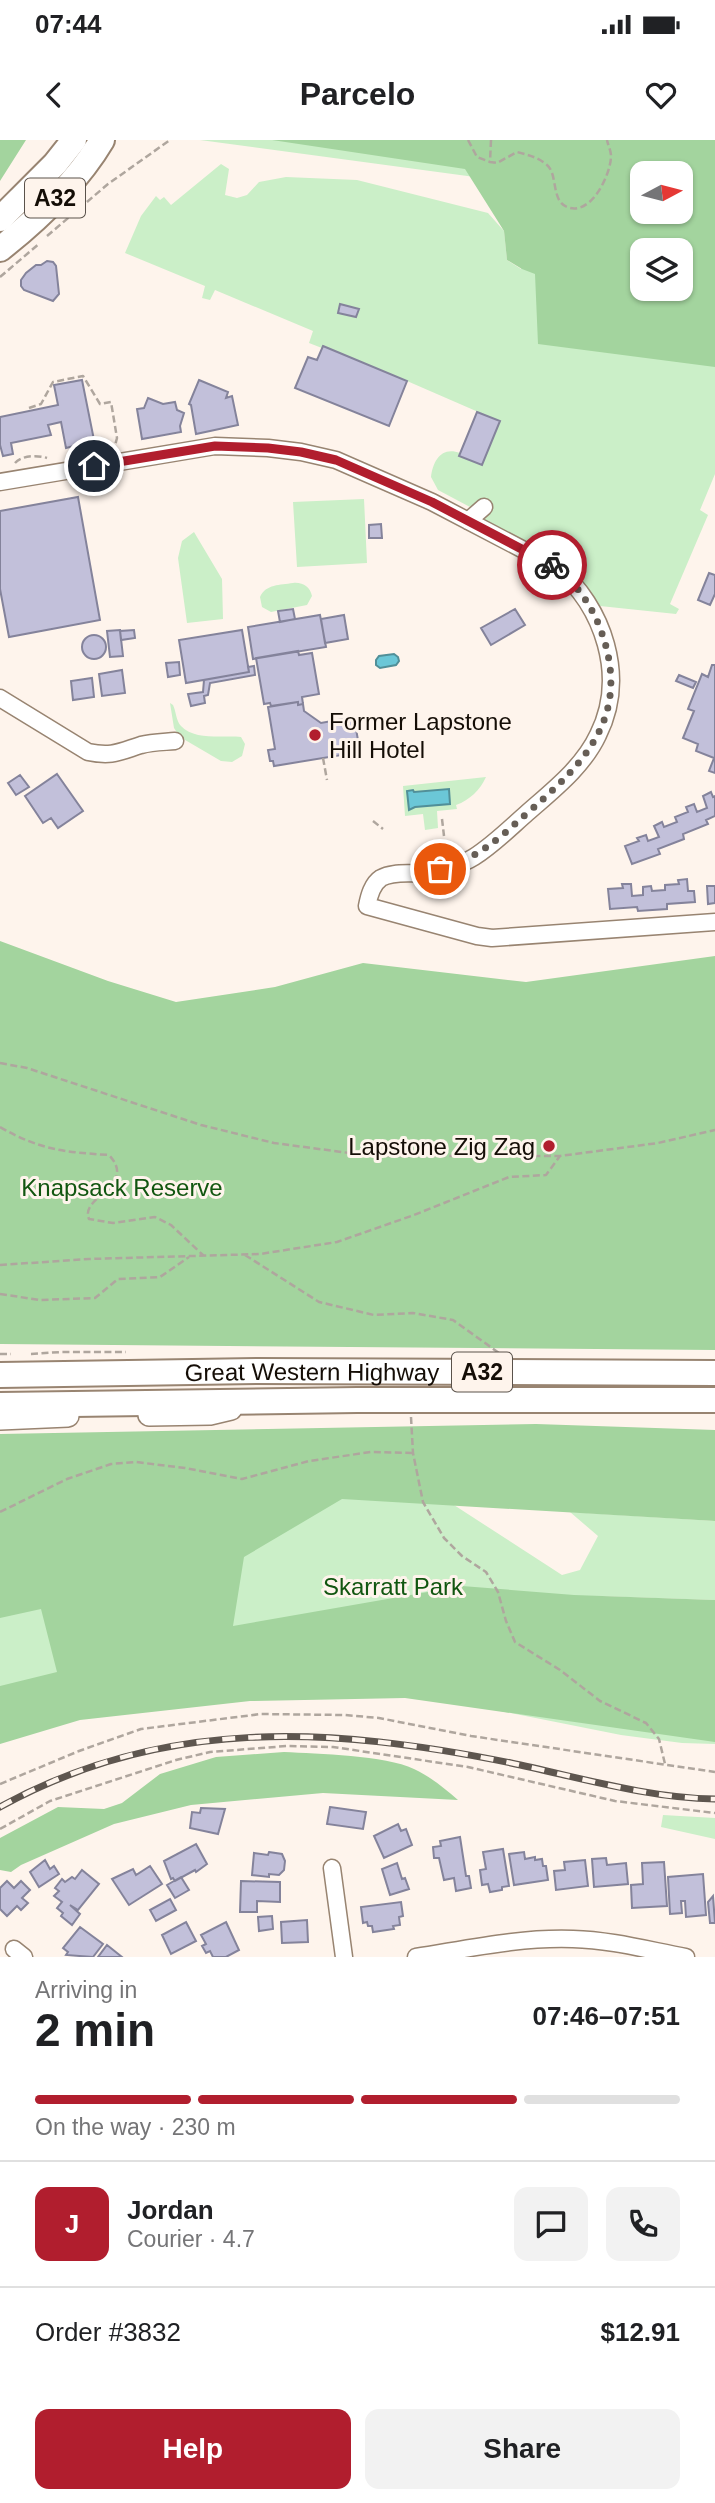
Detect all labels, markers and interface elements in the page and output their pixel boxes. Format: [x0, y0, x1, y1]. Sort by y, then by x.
text: 07:44 [35, 9, 102, 39]
icon: back [35, 76, 73, 114]
text: Parcelo [300, 76, 415, 112]
icon: heart [642, 76, 680, 114]
north arrow [630, 161, 693, 224]
map controls [630, 161, 693, 301]
road number: A32 [25, 179, 85, 218]
button: layers [630, 238, 693, 301]
pin [64, 436, 124, 496]
icon: home [75, 447, 113, 485]
courier [517, 530, 587, 600]
icon: bike [533, 546, 571, 584]
place label: Former Lapstone Hill Hotel [329, 708, 512, 763]
marker: Former Lapstone Hill Hotel [307, 727, 323, 743]
pin [410, 839, 470, 899]
icon: bag [421, 850, 459, 888]
place label: Lapstone Zig Zag [348, 1133, 535, 1160]
marker: Lapstone Zig Zag [541, 1138, 557, 1154]
park label: Knapsack Reserve [21, 1174, 223, 1201]
road number: A32 [452, 1352, 512, 1392]
street label: Great Western Highway [185, 1357, 439, 1386]
park label: Skarratt Park [323, 1573, 464, 1600]
text: Arriving in [35, 1977, 137, 2003]
text: 07:46–07:51 [533, 2001, 680, 2031]
text: 2 min [35, 2004, 155, 2056]
text: On the way · 230 m [35, 2114, 236, 2140]
button: chat [514, 2187, 588, 2261]
button: phone [606, 2187, 680, 2261]
text: Jordan [127, 2195, 214, 2225]
text: J [65, 2209, 79, 2239]
text: Courier · 4.7 [127, 2226, 255, 2252]
text: Order #3832 [35, 2317, 181, 2347]
text: $12.91 [600, 2317, 680, 2347]
button: Help [35, 2409, 351, 2489]
button: Share [365, 2409, 680, 2489]

